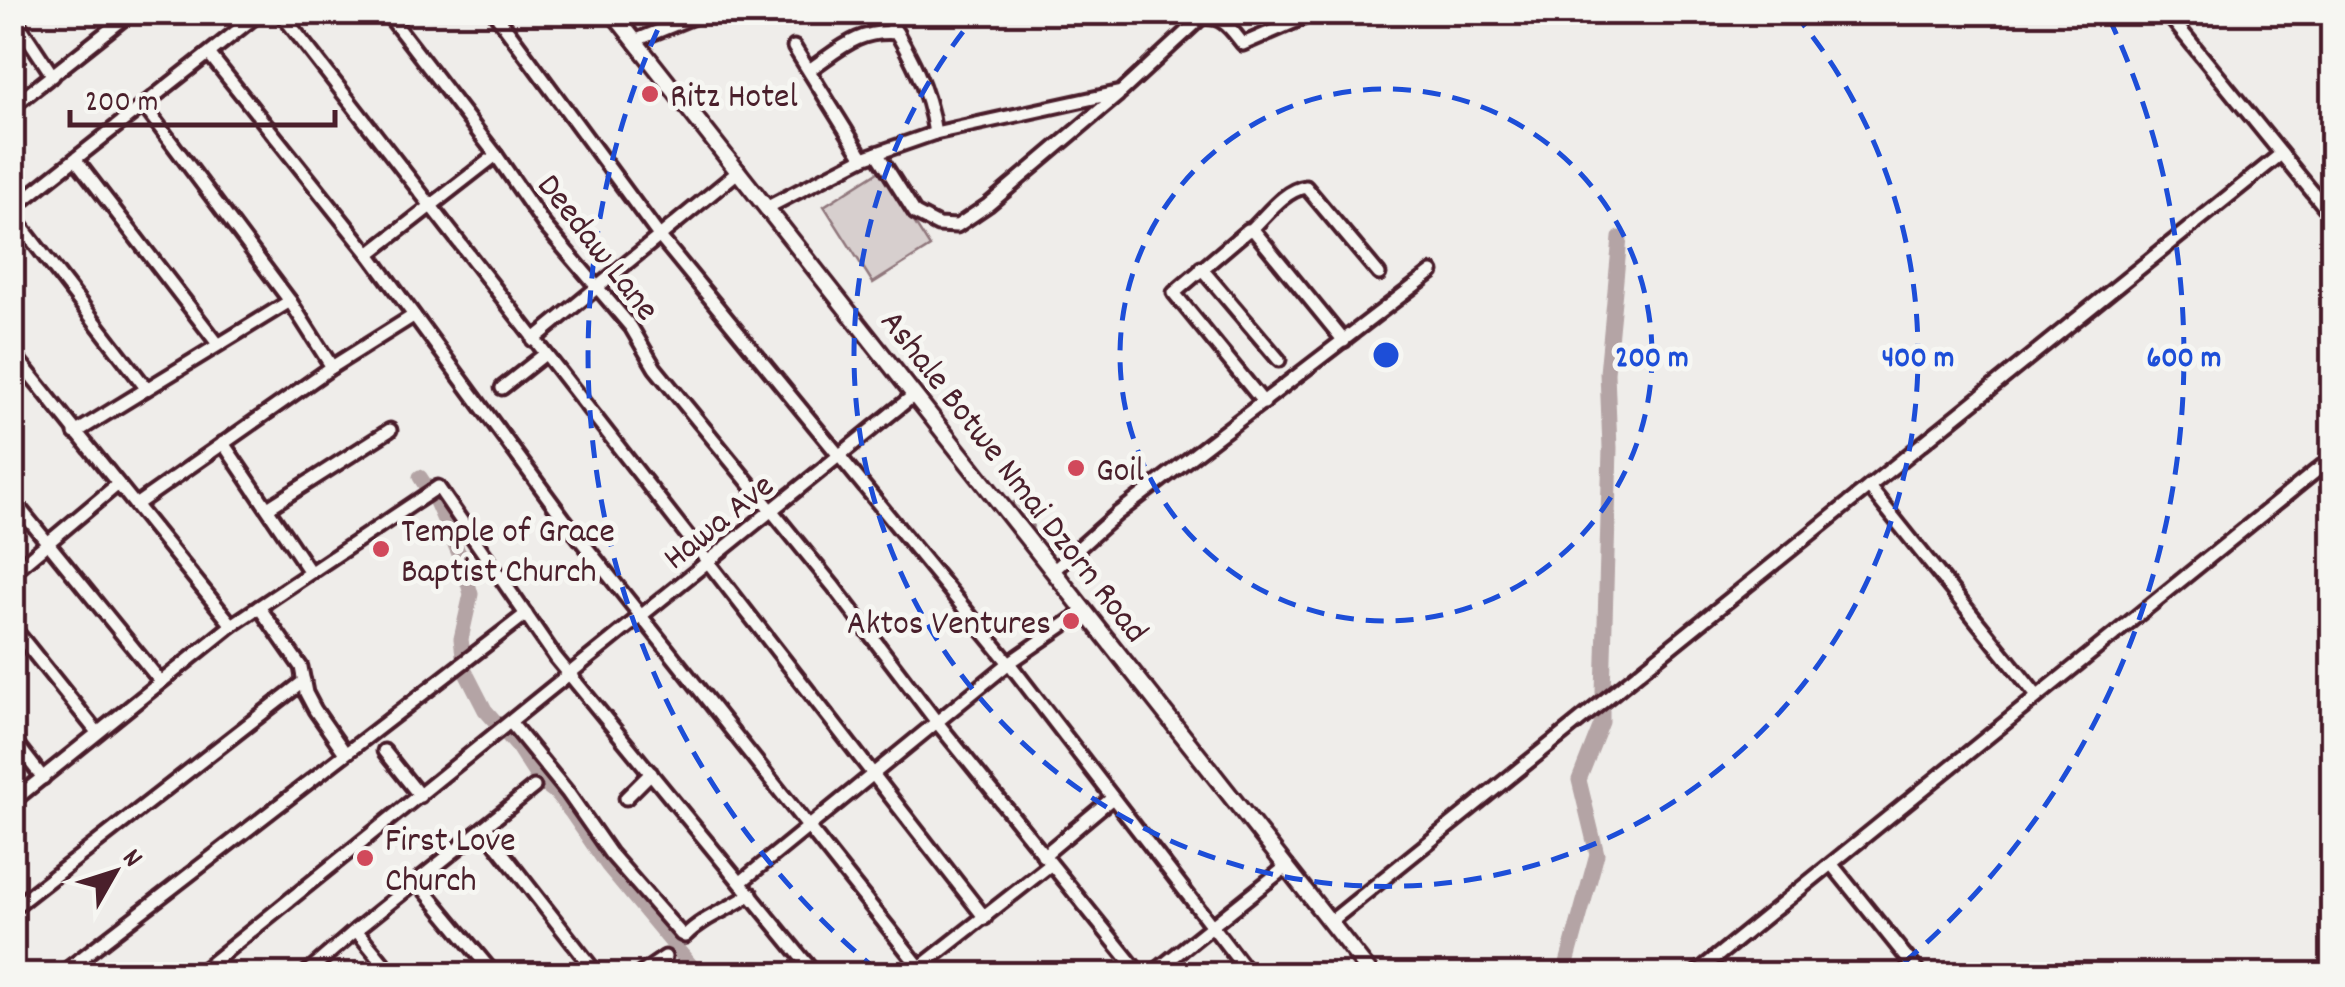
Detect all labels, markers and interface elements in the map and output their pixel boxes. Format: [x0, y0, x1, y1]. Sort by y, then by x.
scale bar [70, 65, 335, 127]
place label: Ritz Hotel [670, 74, 798, 124]
text: 200 m [85, 83, 158, 126]
marker: Ritz Hotel [639, 83, 661, 105]
street label: Deedaw Lane [523, 165, 669, 333]
street label: Ashale Botwe Nmai Dzorn Road [866, 301, 1158, 655]
centre of rings [1368, 337, 1404, 373]
text: 200 m [1615, 339, 1689, 382]
text: 400 m [1882, 339, 1954, 382]
text: 600 m [2147, 339, 2221, 382]
place label: Goil [1096, 448, 1144, 498]
marker: Goil [1065, 457, 1087, 479]
street label: Hawa Ave [654, 463, 787, 584]
place label: Temple of Grace Baptist Church [401, 509, 615, 599]
marker: Temple of Grace Baptist Church [370, 538, 392, 560]
place label: Aktos Ventures [847, 601, 1051, 651]
marker: Aktos Ventures [1060, 610, 1082, 632]
place label: First Love Church [385, 818, 516, 908]
north arrow [65, 822, 165, 922]
text: N [111, 841, 150, 877]
marker: First Love Church [354, 847, 376, 869]

